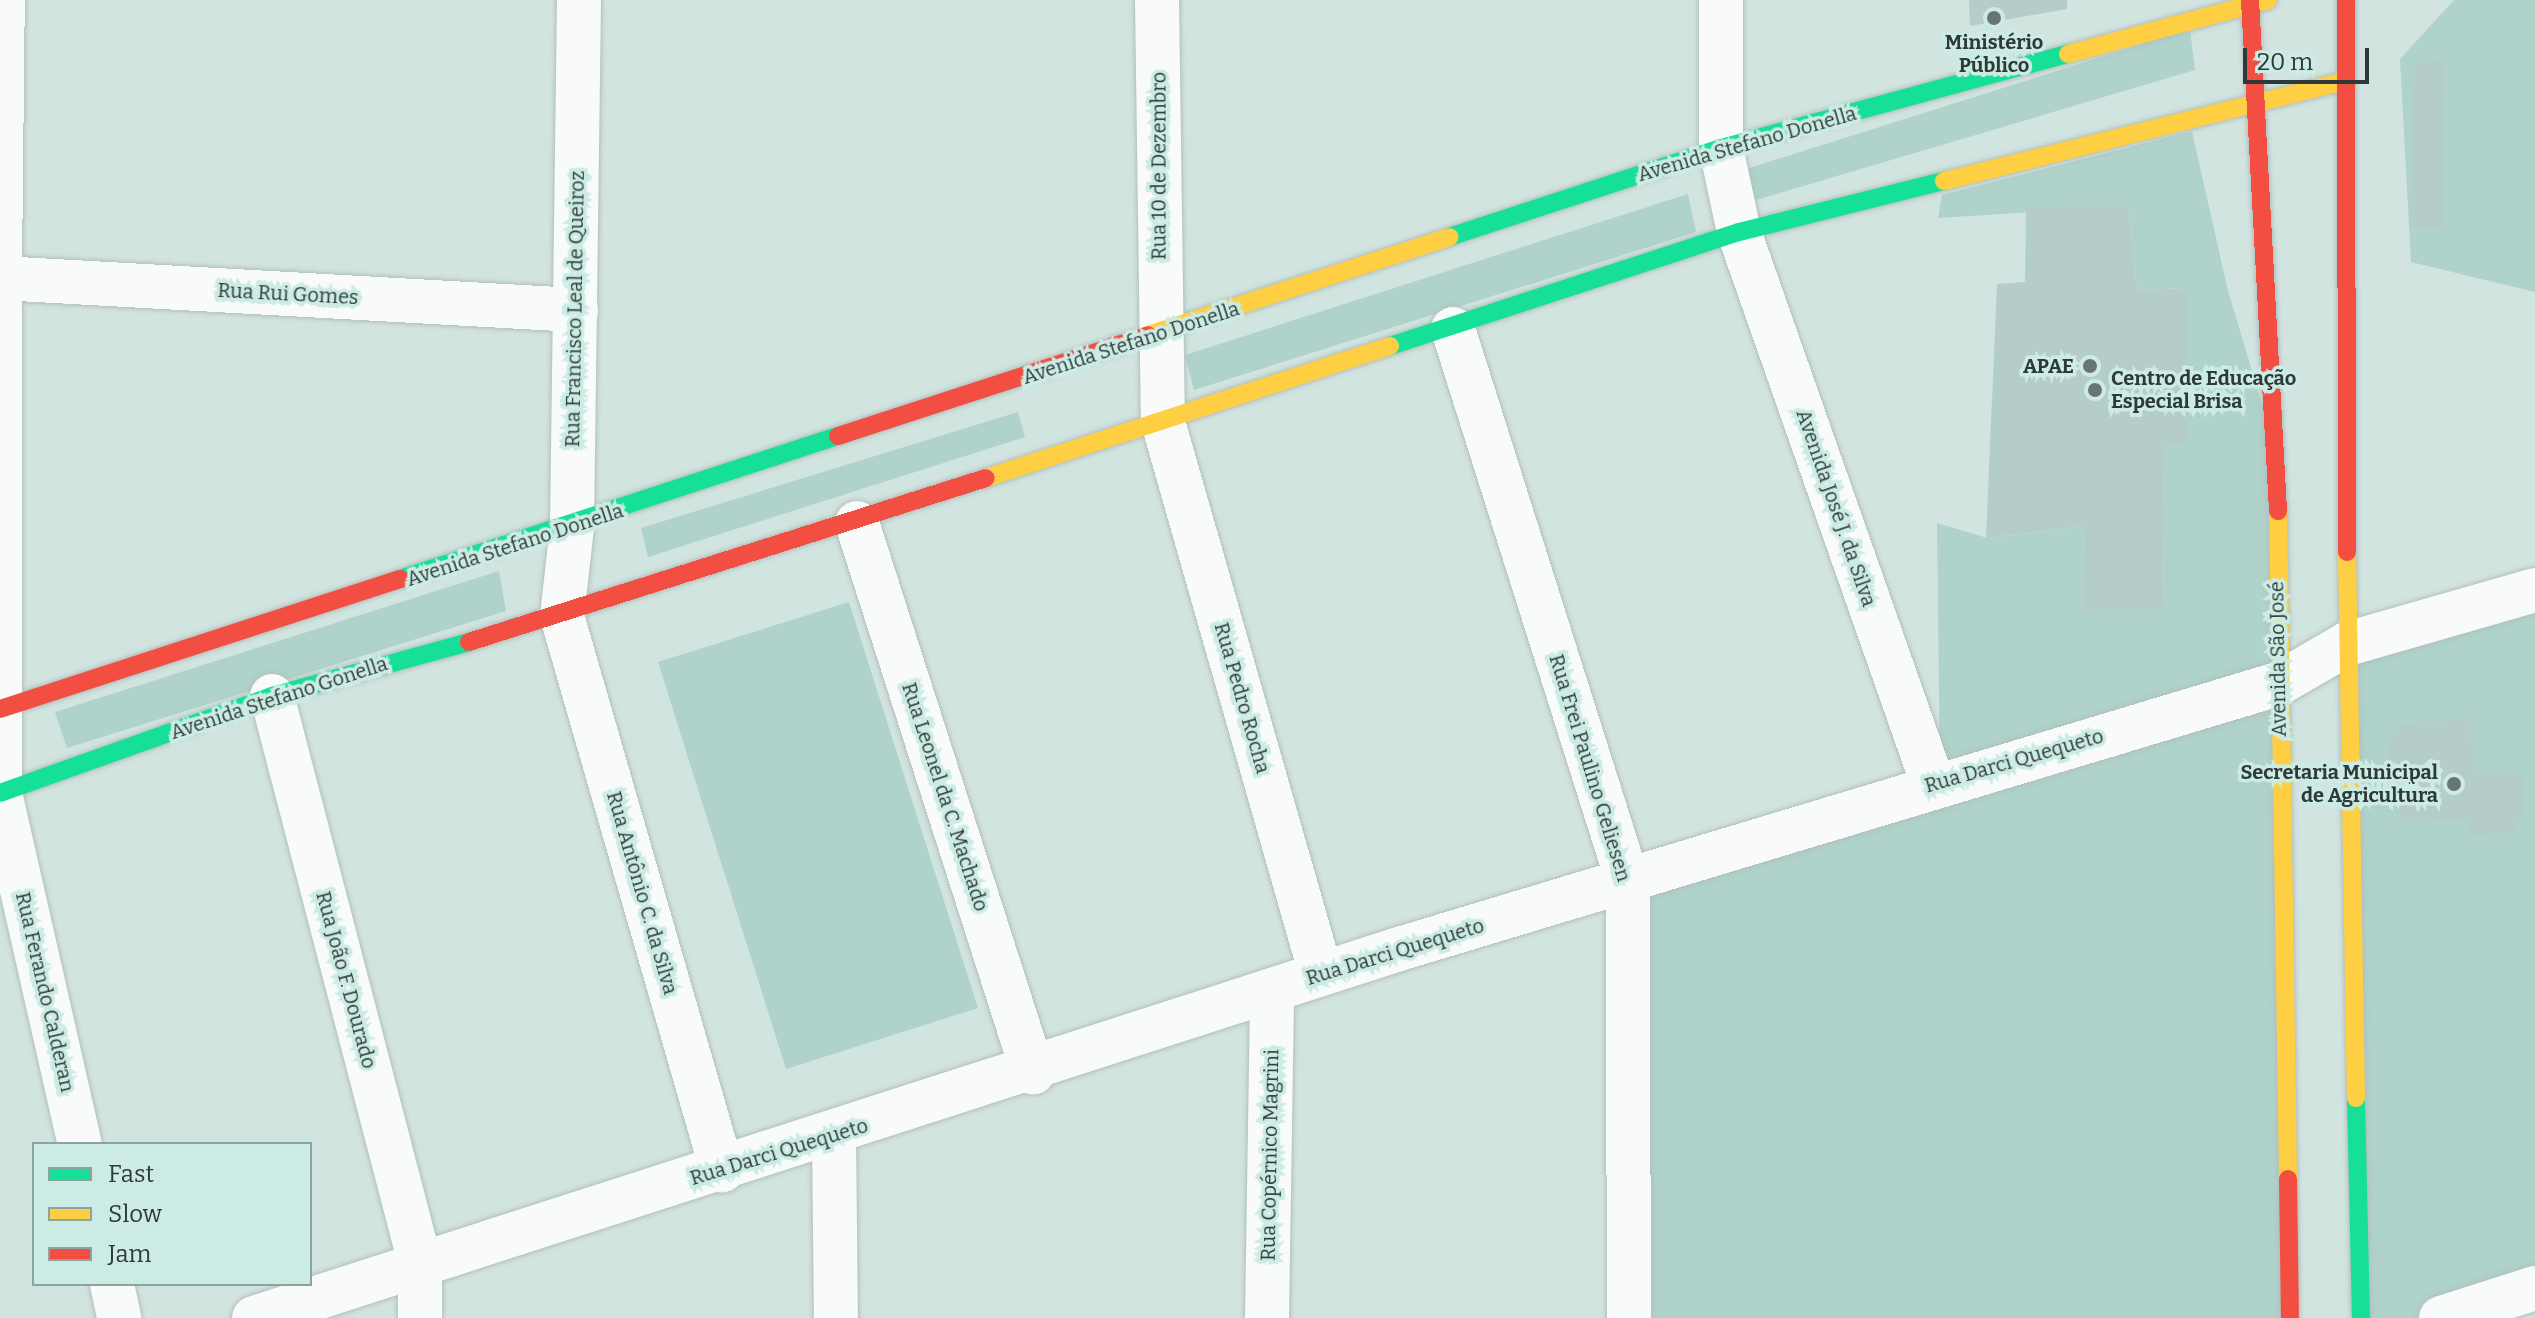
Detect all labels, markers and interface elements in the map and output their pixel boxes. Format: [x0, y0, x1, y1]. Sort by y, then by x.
marker: Ministério Público [1985, 9, 2003, 27]
place label: Ministério Público [1945, 30, 2043, 77]
scale bar [2247, 32, 2373, 82]
text: 20 m [2257, 48, 2313, 76]
street label: Rua 10 de Dezembro [1147, 72, 1171, 260]
street label: Avenida Stefano Donella [1635, 101, 1859, 187]
street label: Rua Francisco Leal de Queiroz [561, 170, 589, 448]
street label: Rua Rui Gomes [217, 278, 359, 310]
street label: Avenida Stefano Donella [1020, 297, 1242, 389]
place label: APAE [2023, 354, 2074, 378]
marker: APAE [2081, 357, 2099, 375]
place label: Centro de Educação Especial Brisa [2111, 366, 2296, 413]
marker: Centro de Educação Especial Brisa [2086, 381, 2104, 399]
street label: Avenida José J. da Silva [1791, 406, 1881, 610]
street label: Avenida Stefano Donella [404, 499, 626, 591]
street label: Avenida São José [2265, 581, 2291, 737]
street label: Rua Pedro Rocha [1209, 620, 1275, 776]
street label: Rua Frei Paulino Geliesen [1544, 651, 1636, 885]
street label: Avenida Stefano Gonella [167, 652, 391, 744]
street label: Rua Leonel da C. Machado [897, 680, 993, 914]
street label: Rua Darci Quequeto [1922, 724, 2106, 798]
place label: Secretaria Municipal de Agricultura [2240, 760, 2438, 807]
marker: Secretaria Municipal de Agricultura [2445, 775, 2463, 793]
street label: Rua Antônio C. da Silva [601, 789, 683, 997]
street label: Rua João F. Dourado [311, 889, 381, 1071]
street label: Rua Ferando Calderan [10, 890, 80, 1094]
street label: Rua Darci Quequeto [1303, 913, 1487, 991]
street label: Rua Copérnico Magrini [1256, 1049, 1284, 1261]
street label: Rua Darci Quequeto [687, 1113, 871, 1191]
legend [32, 1142, 312, 1286]
text: Fast [108, 1160, 154, 1188]
text: Slow [108, 1200, 162, 1228]
text: Jam [108, 1240, 151, 1268]

